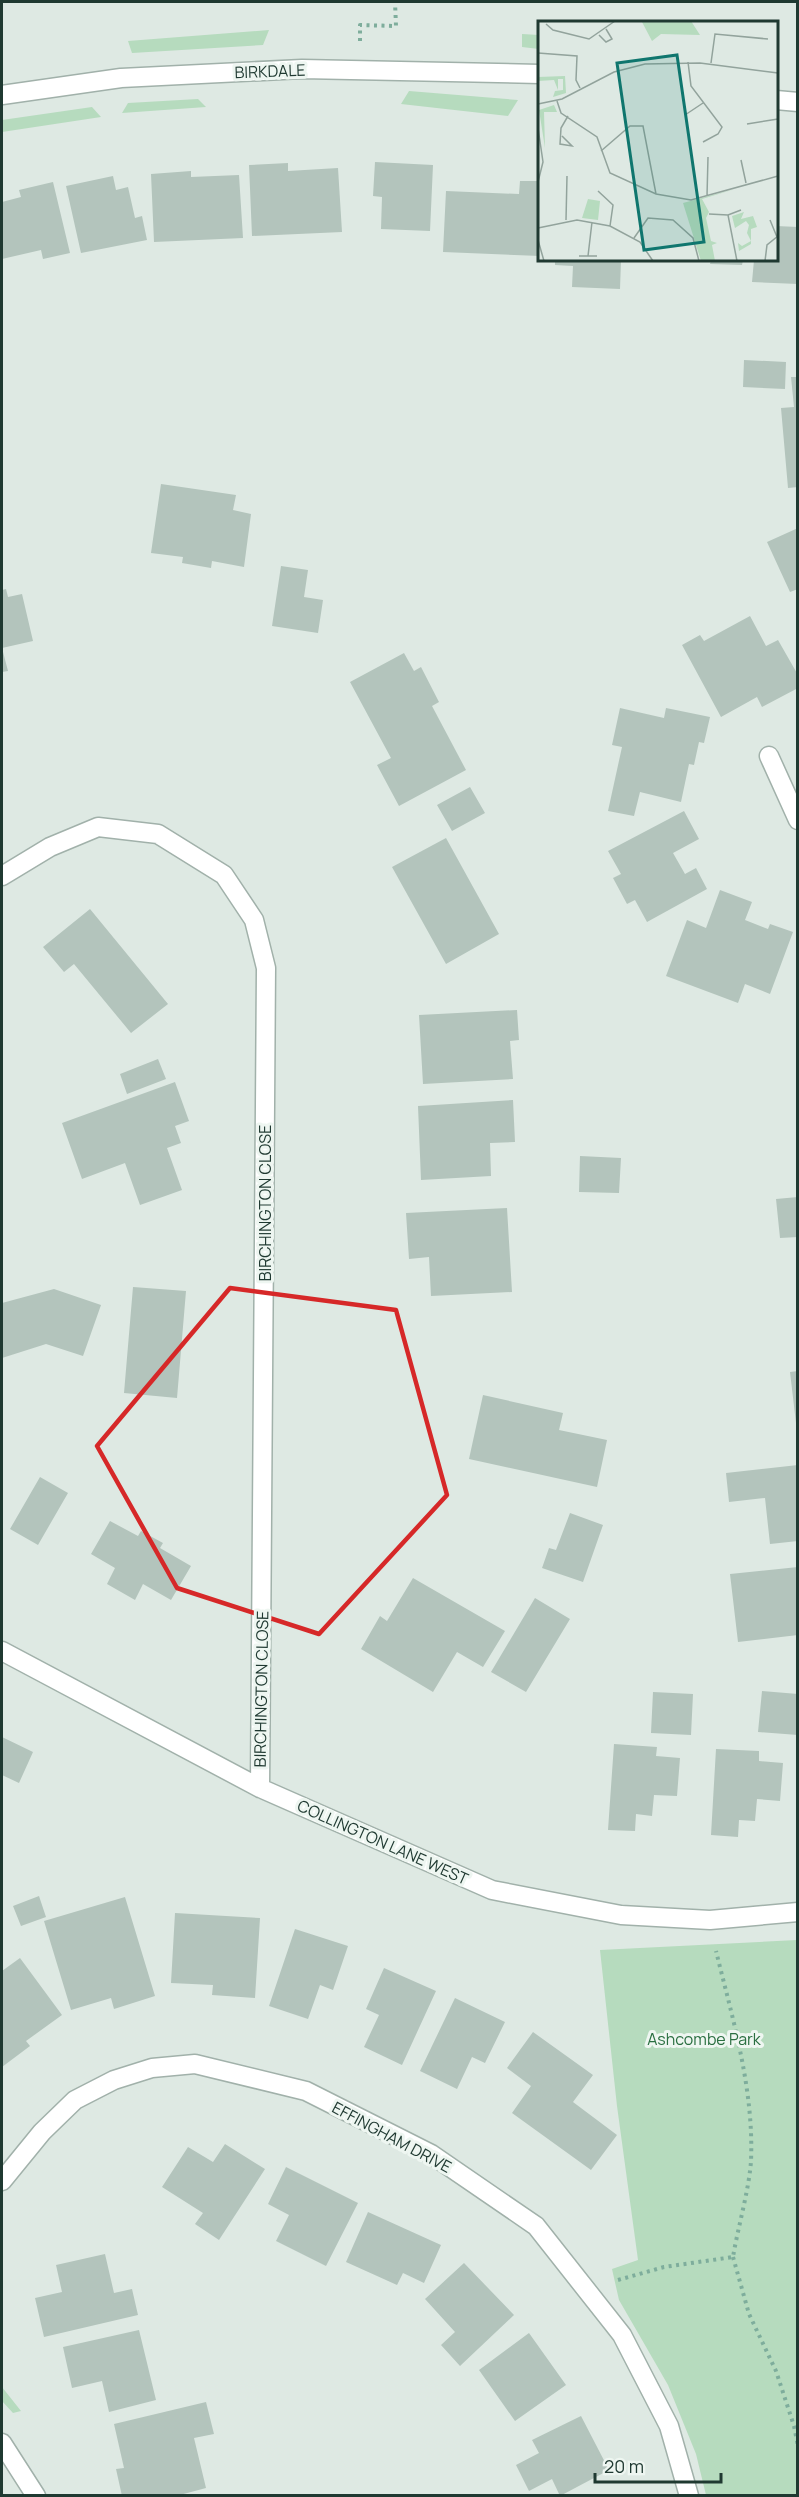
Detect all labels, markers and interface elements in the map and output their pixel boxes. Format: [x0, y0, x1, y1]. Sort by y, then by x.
inset map [538, 21, 778, 261]
street label: BIRKDALE [234, 59, 306, 83]
street label: BIRCHINGTON CLOSE [254, 1125, 276, 1281]
street label: BIRCHINGTON CLOSE [249, 1610, 273, 1768]
street label: COLLINGTON LANE WEST [294, 1794, 472, 1890]
park label: Ashcombe Park [647, 2028, 762, 2050]
street label: EFFINGHAM DRIVE [328, 2096, 456, 2178]
scale bar [595, 2446, 721, 2484]
text: 20 m [604, 2454, 644, 2478]

